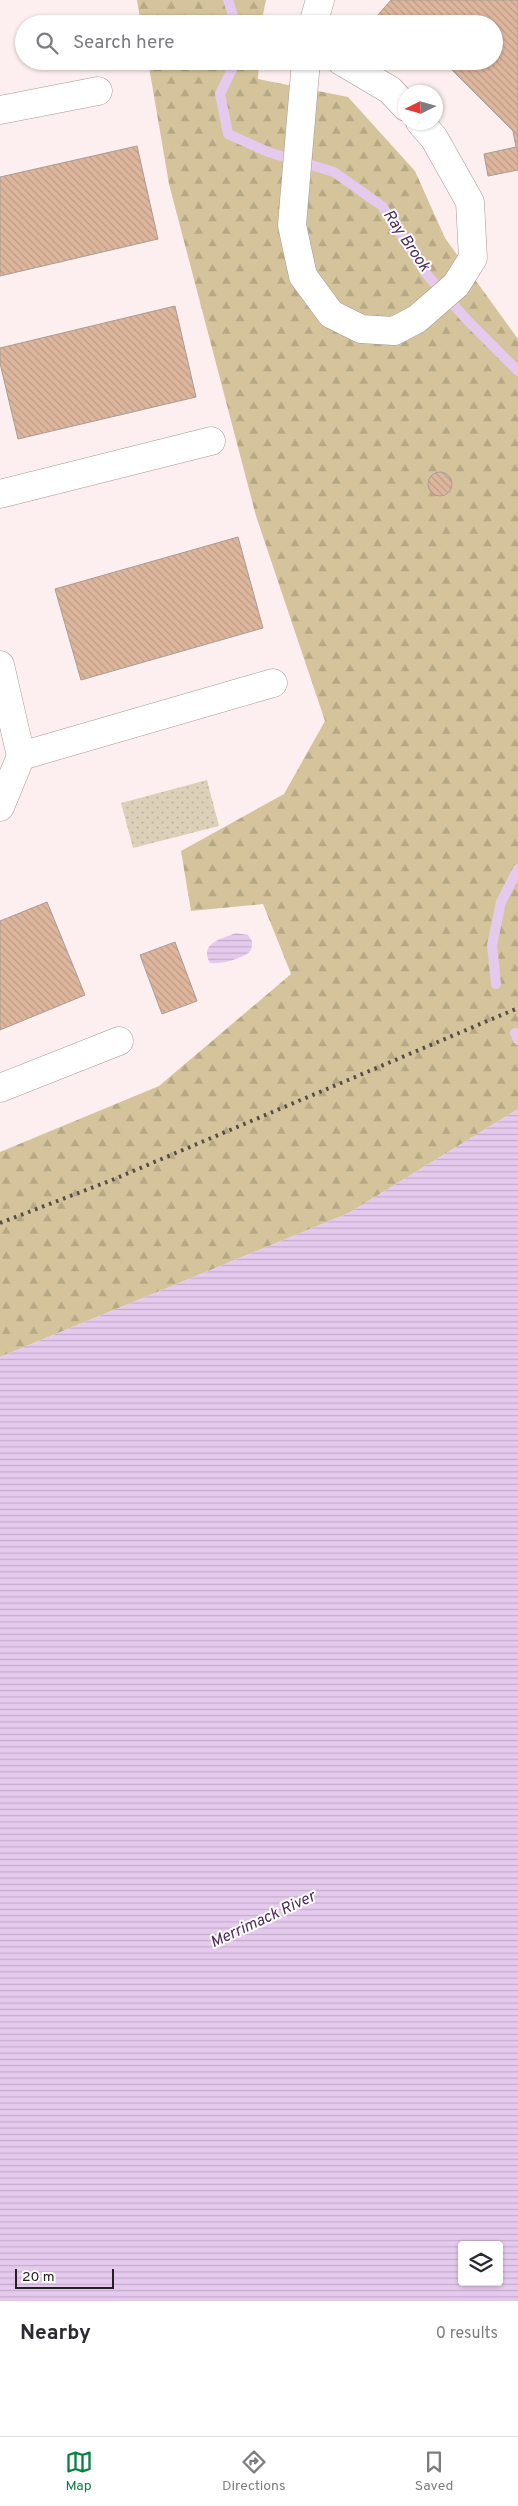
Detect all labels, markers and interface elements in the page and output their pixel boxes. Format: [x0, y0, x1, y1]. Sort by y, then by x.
search box [15, 15, 503, 70]
icon: search [33, 29, 61, 57]
text: Search here [73, 31, 175, 55]
north arrow [398, 85, 443, 130]
water label: Ray Brook [378, 206, 435, 277]
water label: Merrimack River [207, 1886, 320, 1953]
map controls [458, 2241, 503, 2286]
button: layers [458, 2241, 503, 2286]
scale bar [15, 2266, 114, 2289]
text: 20 m [22, 2269, 55, 2286]
text: Nearby [20, 2320, 91, 2347]
text: 0 results [436, 2324, 498, 2344]
tab: Map [65, 2448, 93, 2495]
tab: Directions [222, 2448, 286, 2495]
tab: Saved [415, 2448, 453, 2495]

